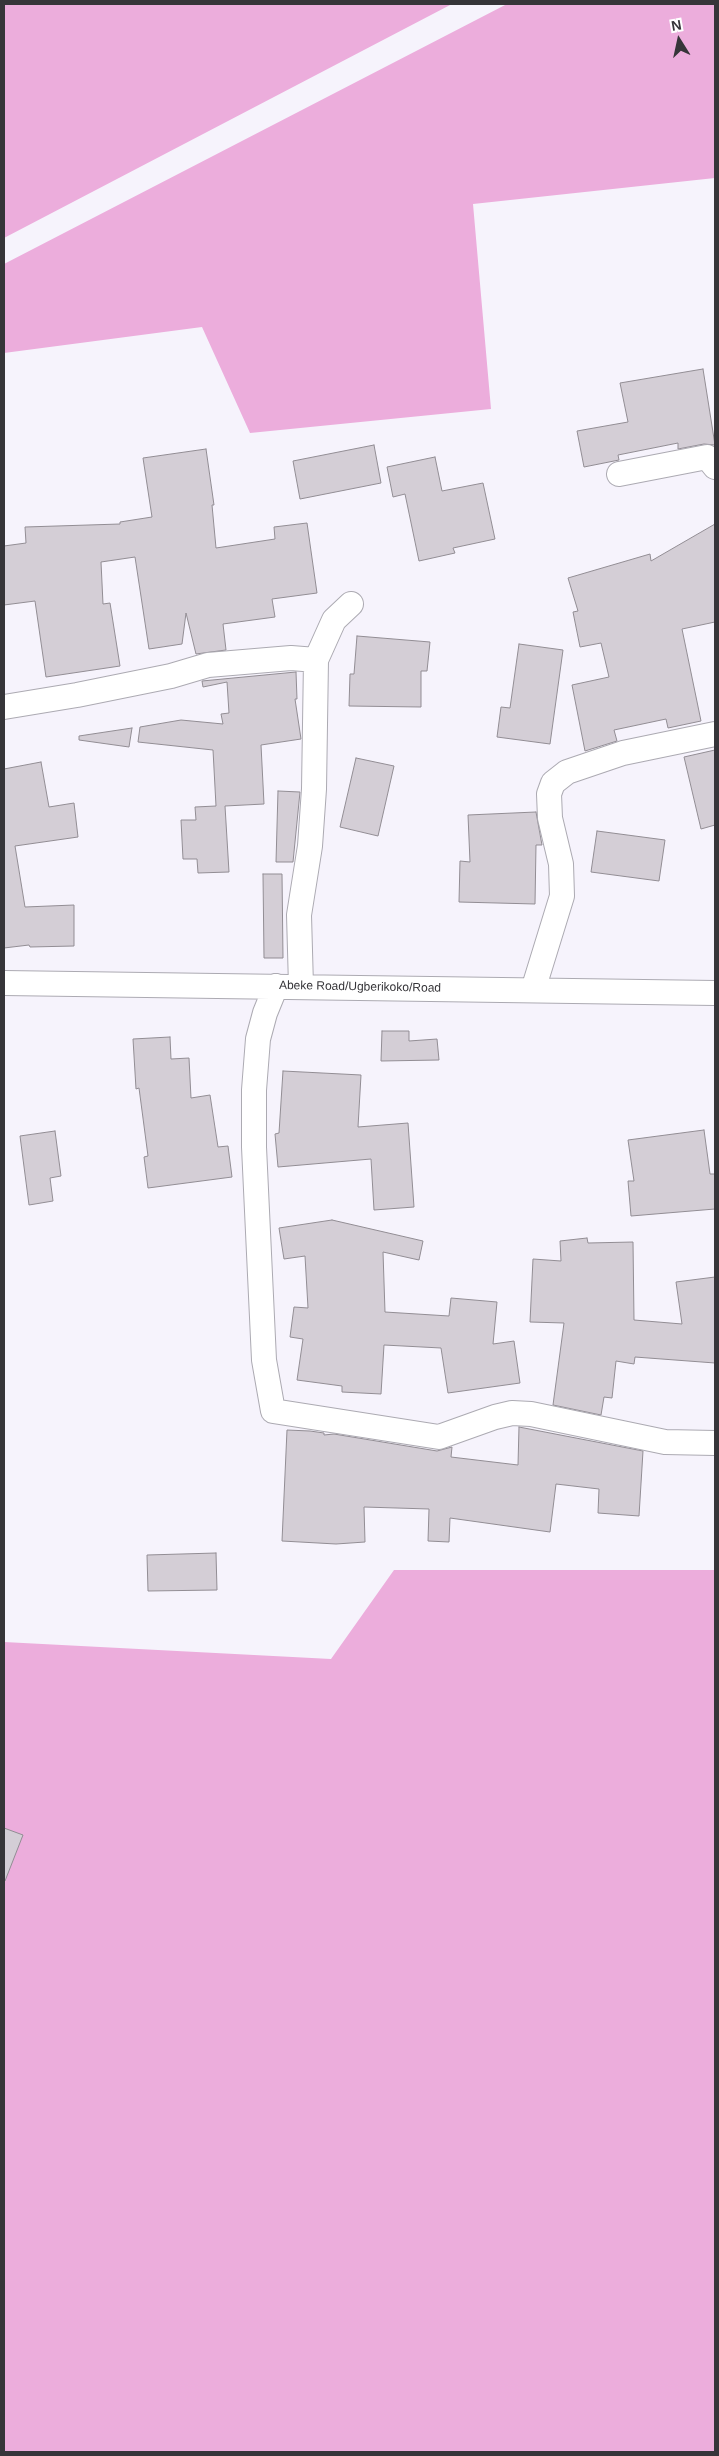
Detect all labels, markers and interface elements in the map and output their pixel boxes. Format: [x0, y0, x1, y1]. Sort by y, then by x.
north arrow [654, 15, 704, 65]
text: N [670, 16, 683, 34]
street label: Abeke Road/Ugberikoko/Road [279, 978, 441, 996]

